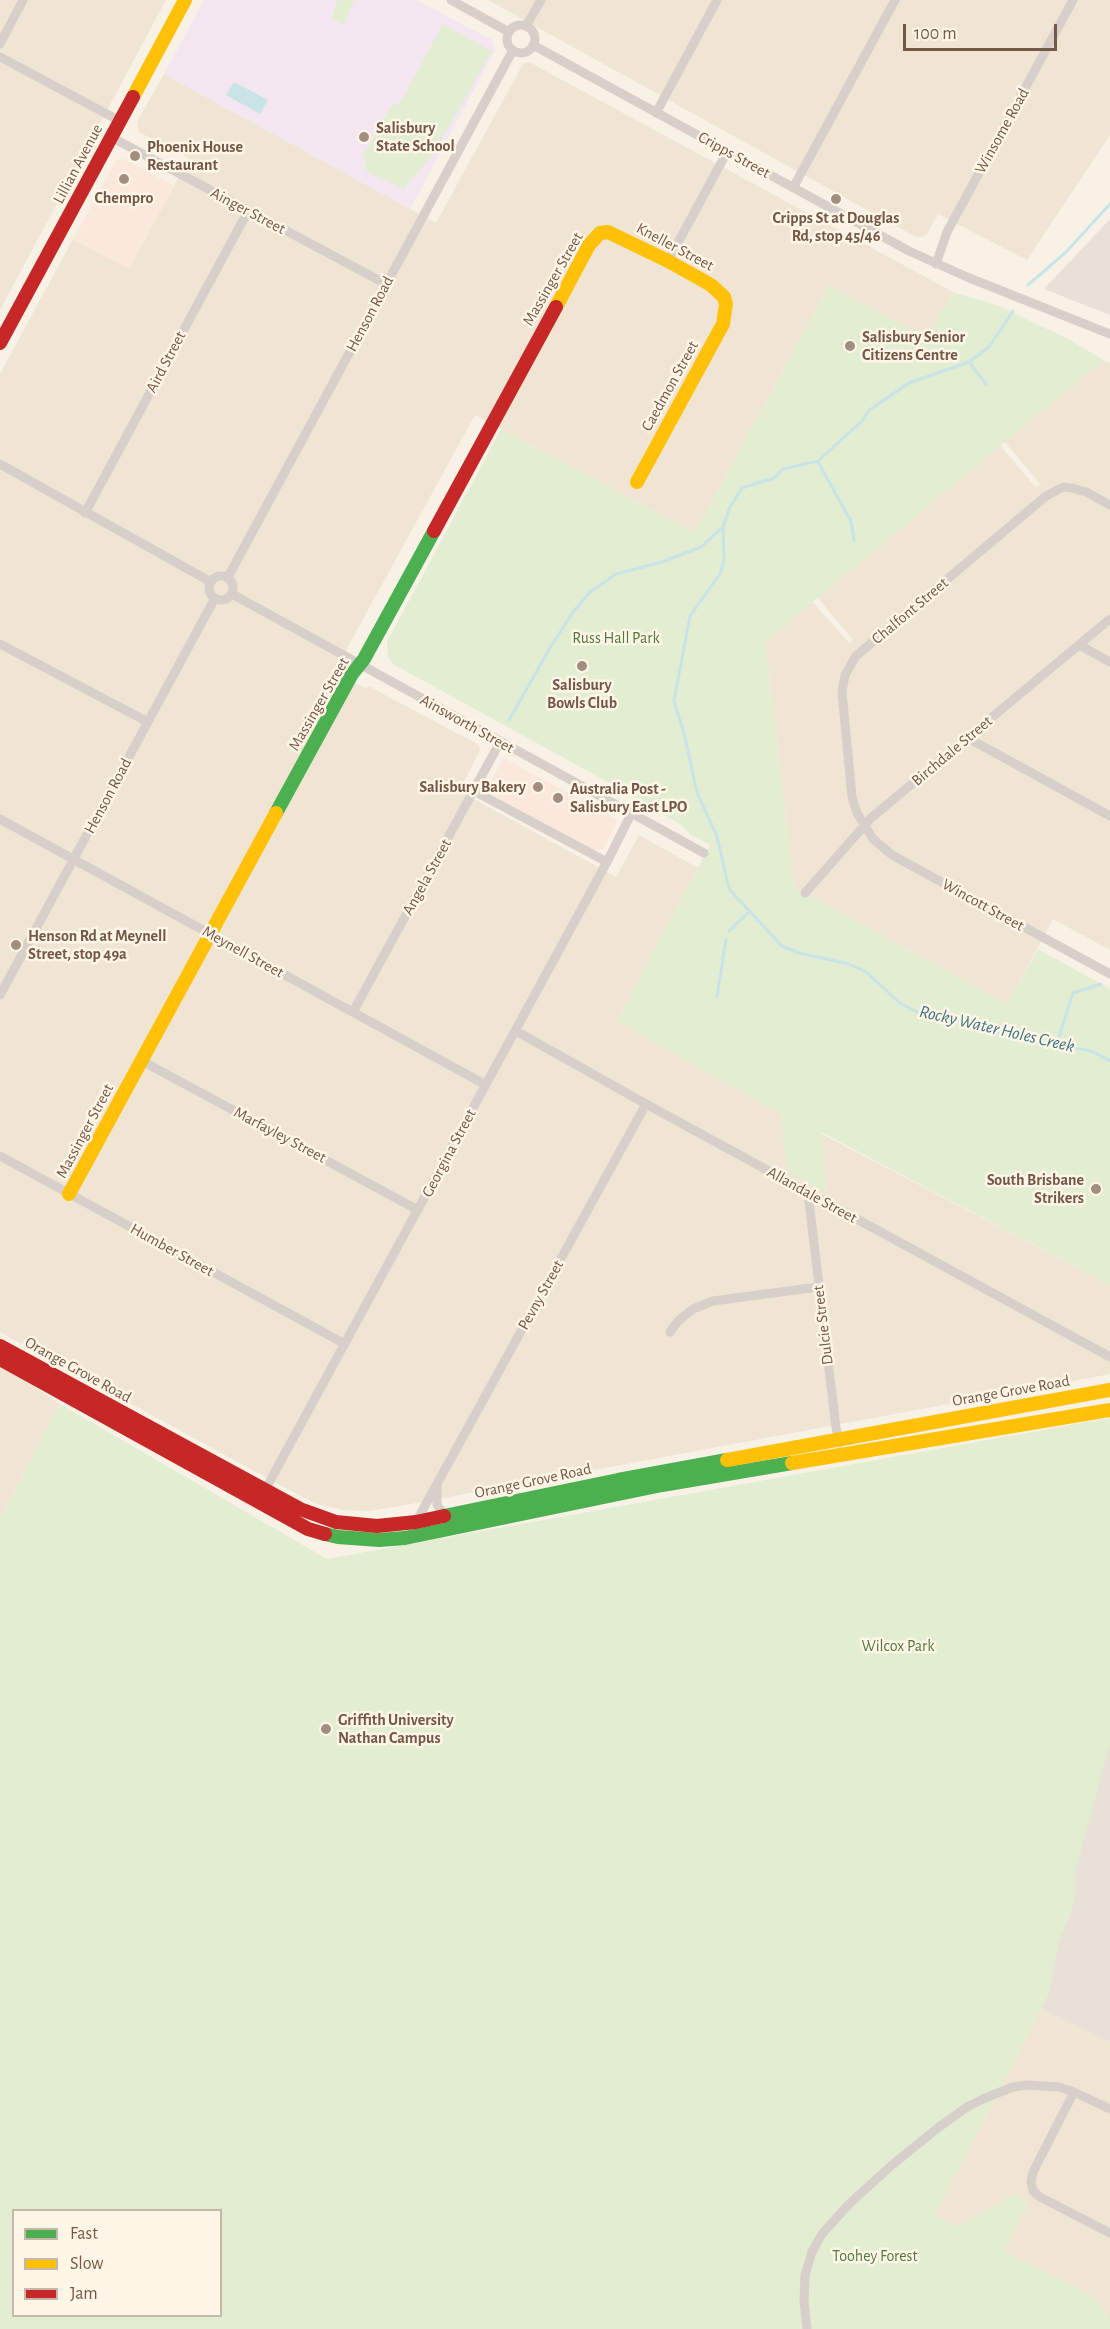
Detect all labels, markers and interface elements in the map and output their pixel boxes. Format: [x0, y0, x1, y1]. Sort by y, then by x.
scale bar [906, 12, 1060, 50]
text: 100 m [914, 25, 957, 43]
street label: Winsome Road [971, 85, 1033, 177]
place label: Salisbury State School [376, 118, 455, 156]
street label: Lillian Avenue [49, 121, 107, 207]
street label: Cripps Street [695, 127, 773, 183]
marker: Salisbury State School [357, 130, 371, 144]
place label: Phoenix House Restaurant [147, 137, 243, 175]
marker: Phoenix House Restaurant [128, 149, 142, 163]
marker: Chempro [117, 172, 131, 186]
street label: Ainger Street [207, 183, 289, 239]
place label: Chempro [95, 188, 153, 208]
marker: Cripps St at Douglas Rd, stop 45/46 [829, 192, 843, 206]
place label: Cripps St at Douglas Rd, stop 45/46 [773, 208, 899, 246]
street label: Kneller Street [633, 219, 717, 275]
street label: Massinger Street [519, 229, 587, 329]
street label: Henson Road [342, 273, 398, 355]
place label: Salisbury Senior Citizens Centre [862, 327, 965, 365]
street label: Aird Street [142, 328, 190, 396]
street label: Caedmon Street [637, 337, 703, 435]
marker: Salisbury Senior Citizens Centre [843, 339, 857, 353]
street label: Chalfont Street [868, 573, 952, 649]
park label: Russ Hall Park [572, 628, 660, 648]
street label: Massinger Street [285, 654, 353, 754]
marker: Salisbury Bowls Club [575, 659, 589, 673]
place label: Salisbury Bowls Club [547, 675, 617, 713]
street label: Ainsworth Street [417, 690, 517, 758]
street label: Birchdale Street [908, 712, 996, 790]
street label: Henson Road [80, 755, 136, 837]
place label: Salisbury Bakery [419, 777, 526, 797]
place label: Australia Post - Salisbury East LPO [570, 779, 687, 817]
marker: Salisbury Bakery [531, 780, 545, 794]
marker: Australia Post - Salisbury East LPO [551, 791, 565, 805]
street label: Angela Street [398, 836, 456, 918]
street label: Wincott Street [939, 875, 1027, 935]
street label: Meynell Street [199, 922, 287, 982]
place label: Henson Rd at Meynell Street, stop 49a [28, 926, 166, 964]
marker: Henson Rd at Meynell Street, stop 49a [9, 938, 23, 952]
water label: Rocky Water Holes Creek [917, 1001, 1077, 1057]
street label: Massinger Street [52, 1080, 118, 1182]
street label: Marfayley Street [230, 1103, 330, 1167]
street label: Georgina Street [418, 1106, 480, 1200]
street label: Allandale Street [764, 1162, 860, 1228]
place label: South Brisbane Strikers [987, 1170, 1084, 1208]
marker: South Brisbane Strikers [1089, 1182, 1103, 1196]
street label: Humber Street [127, 1219, 217, 1281]
street label: Pevny Street [514, 1257, 568, 1333]
street label: Dulcie Street [809, 1284, 837, 1366]
street label: Orange Grove Road [21, 1333, 135, 1407]
street label: Orange Grove Road [951, 1371, 1071, 1411]
street label: Orange Grove Road [473, 1459, 593, 1503]
park label: Wilcox Park [861, 1636, 935, 1656]
place label: Griffith University Nathan Campus [338, 1710, 454, 1748]
marker: Griffith University Nathan Campus [319, 1722, 333, 1736]
legend [12, 2209, 222, 2317]
text: Fast [70, 2225, 98, 2243]
park label: Toohey Forest [832, 2246, 918, 2266]
text: Slow [70, 2255, 103, 2273]
text: Jam [70, 2285, 98, 2303]

